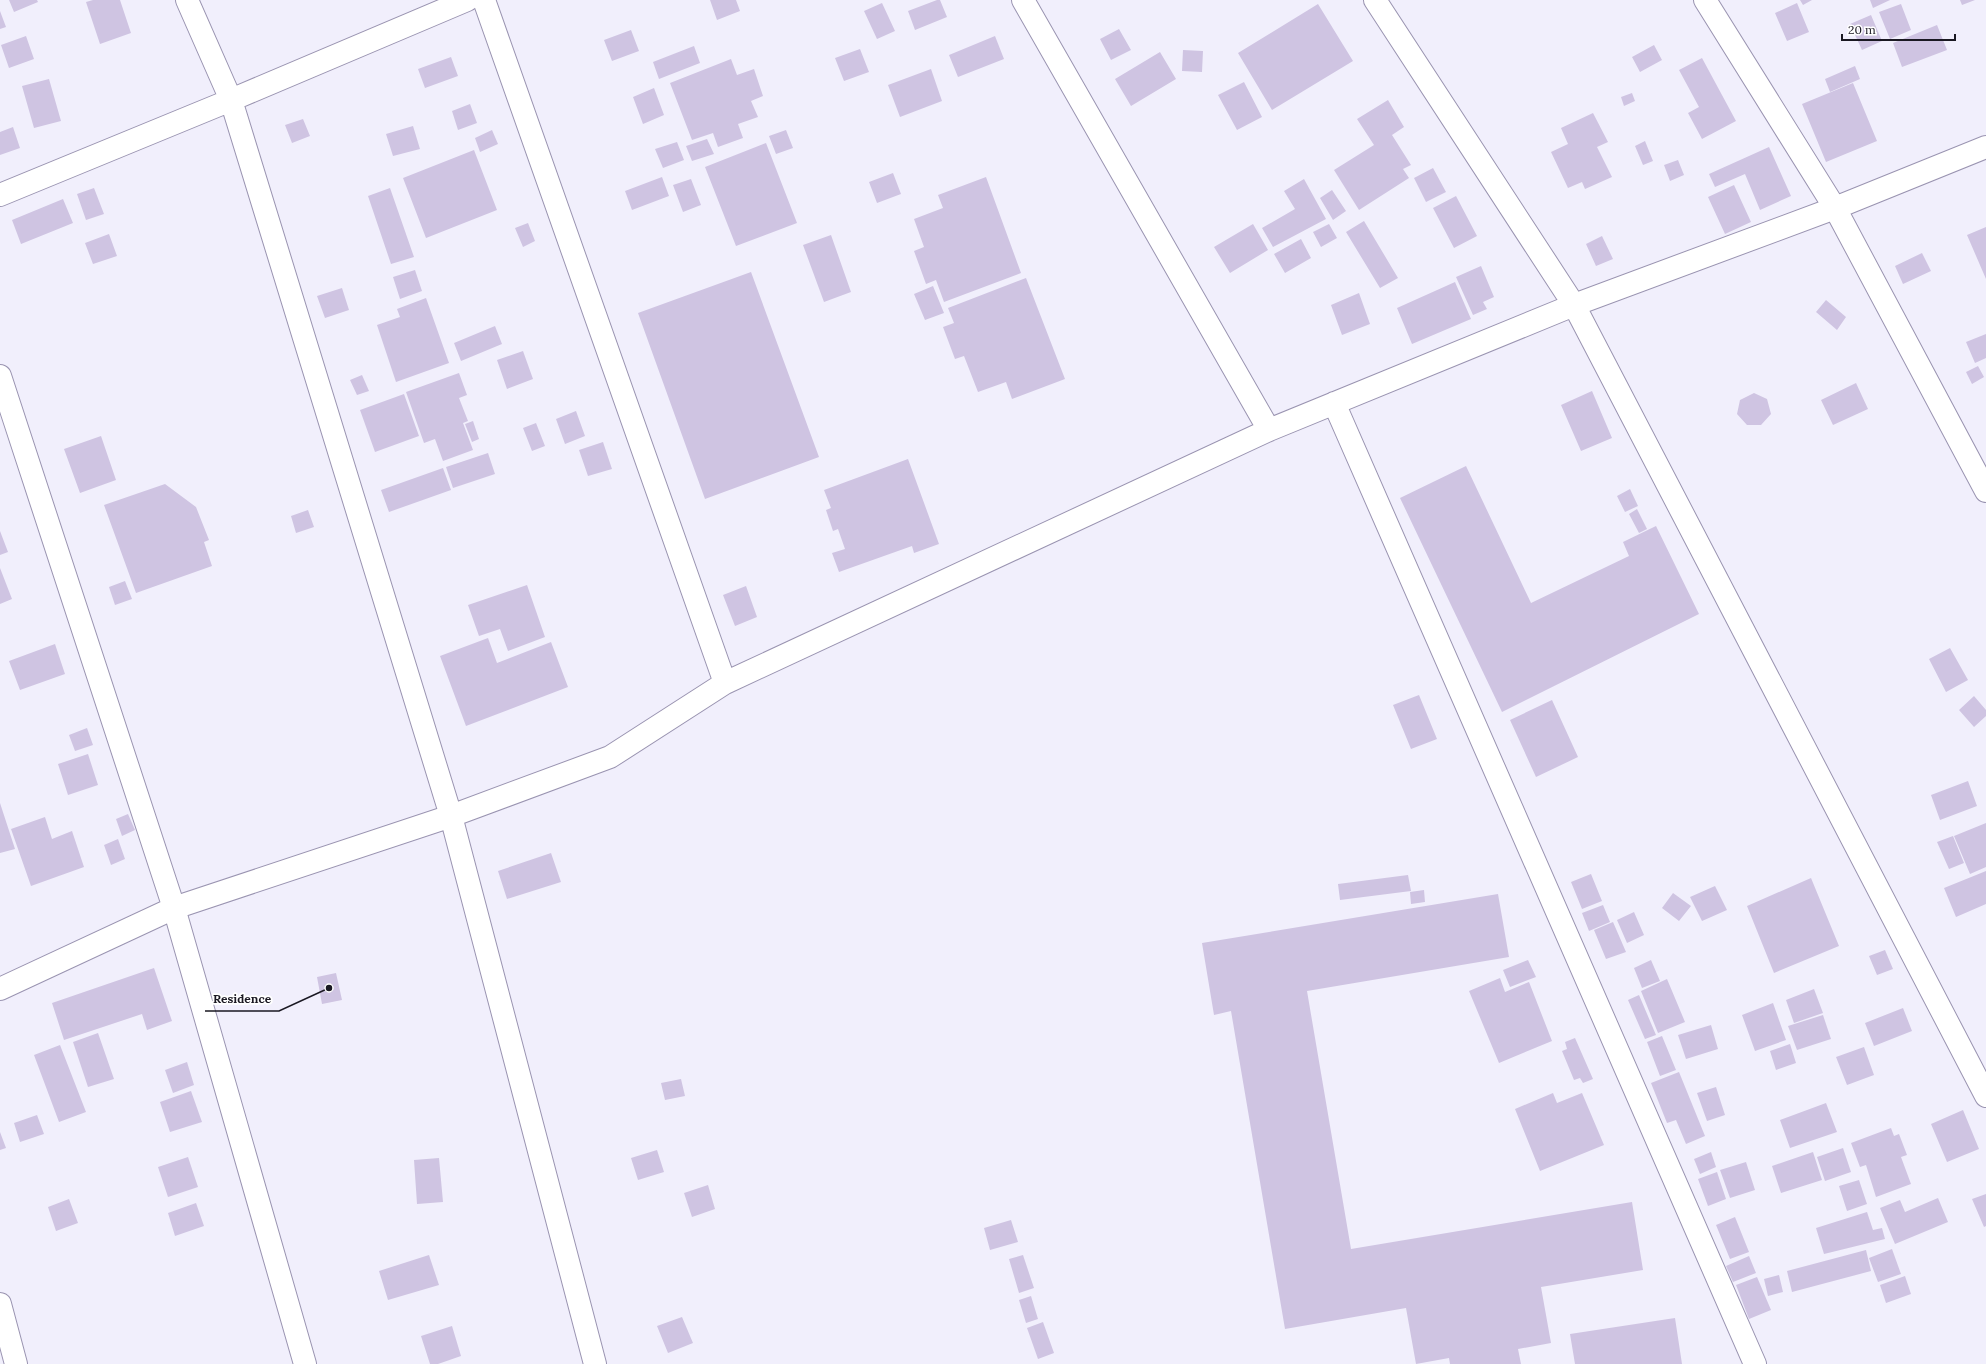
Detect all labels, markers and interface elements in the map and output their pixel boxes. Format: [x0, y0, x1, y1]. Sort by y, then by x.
scale bar [1842, 16, 1955, 42]
text: 20 m [1848, 22, 1876, 37]
callout: Residence [205, 987, 279, 1011]
text: Residence [213, 991, 272, 1006]

